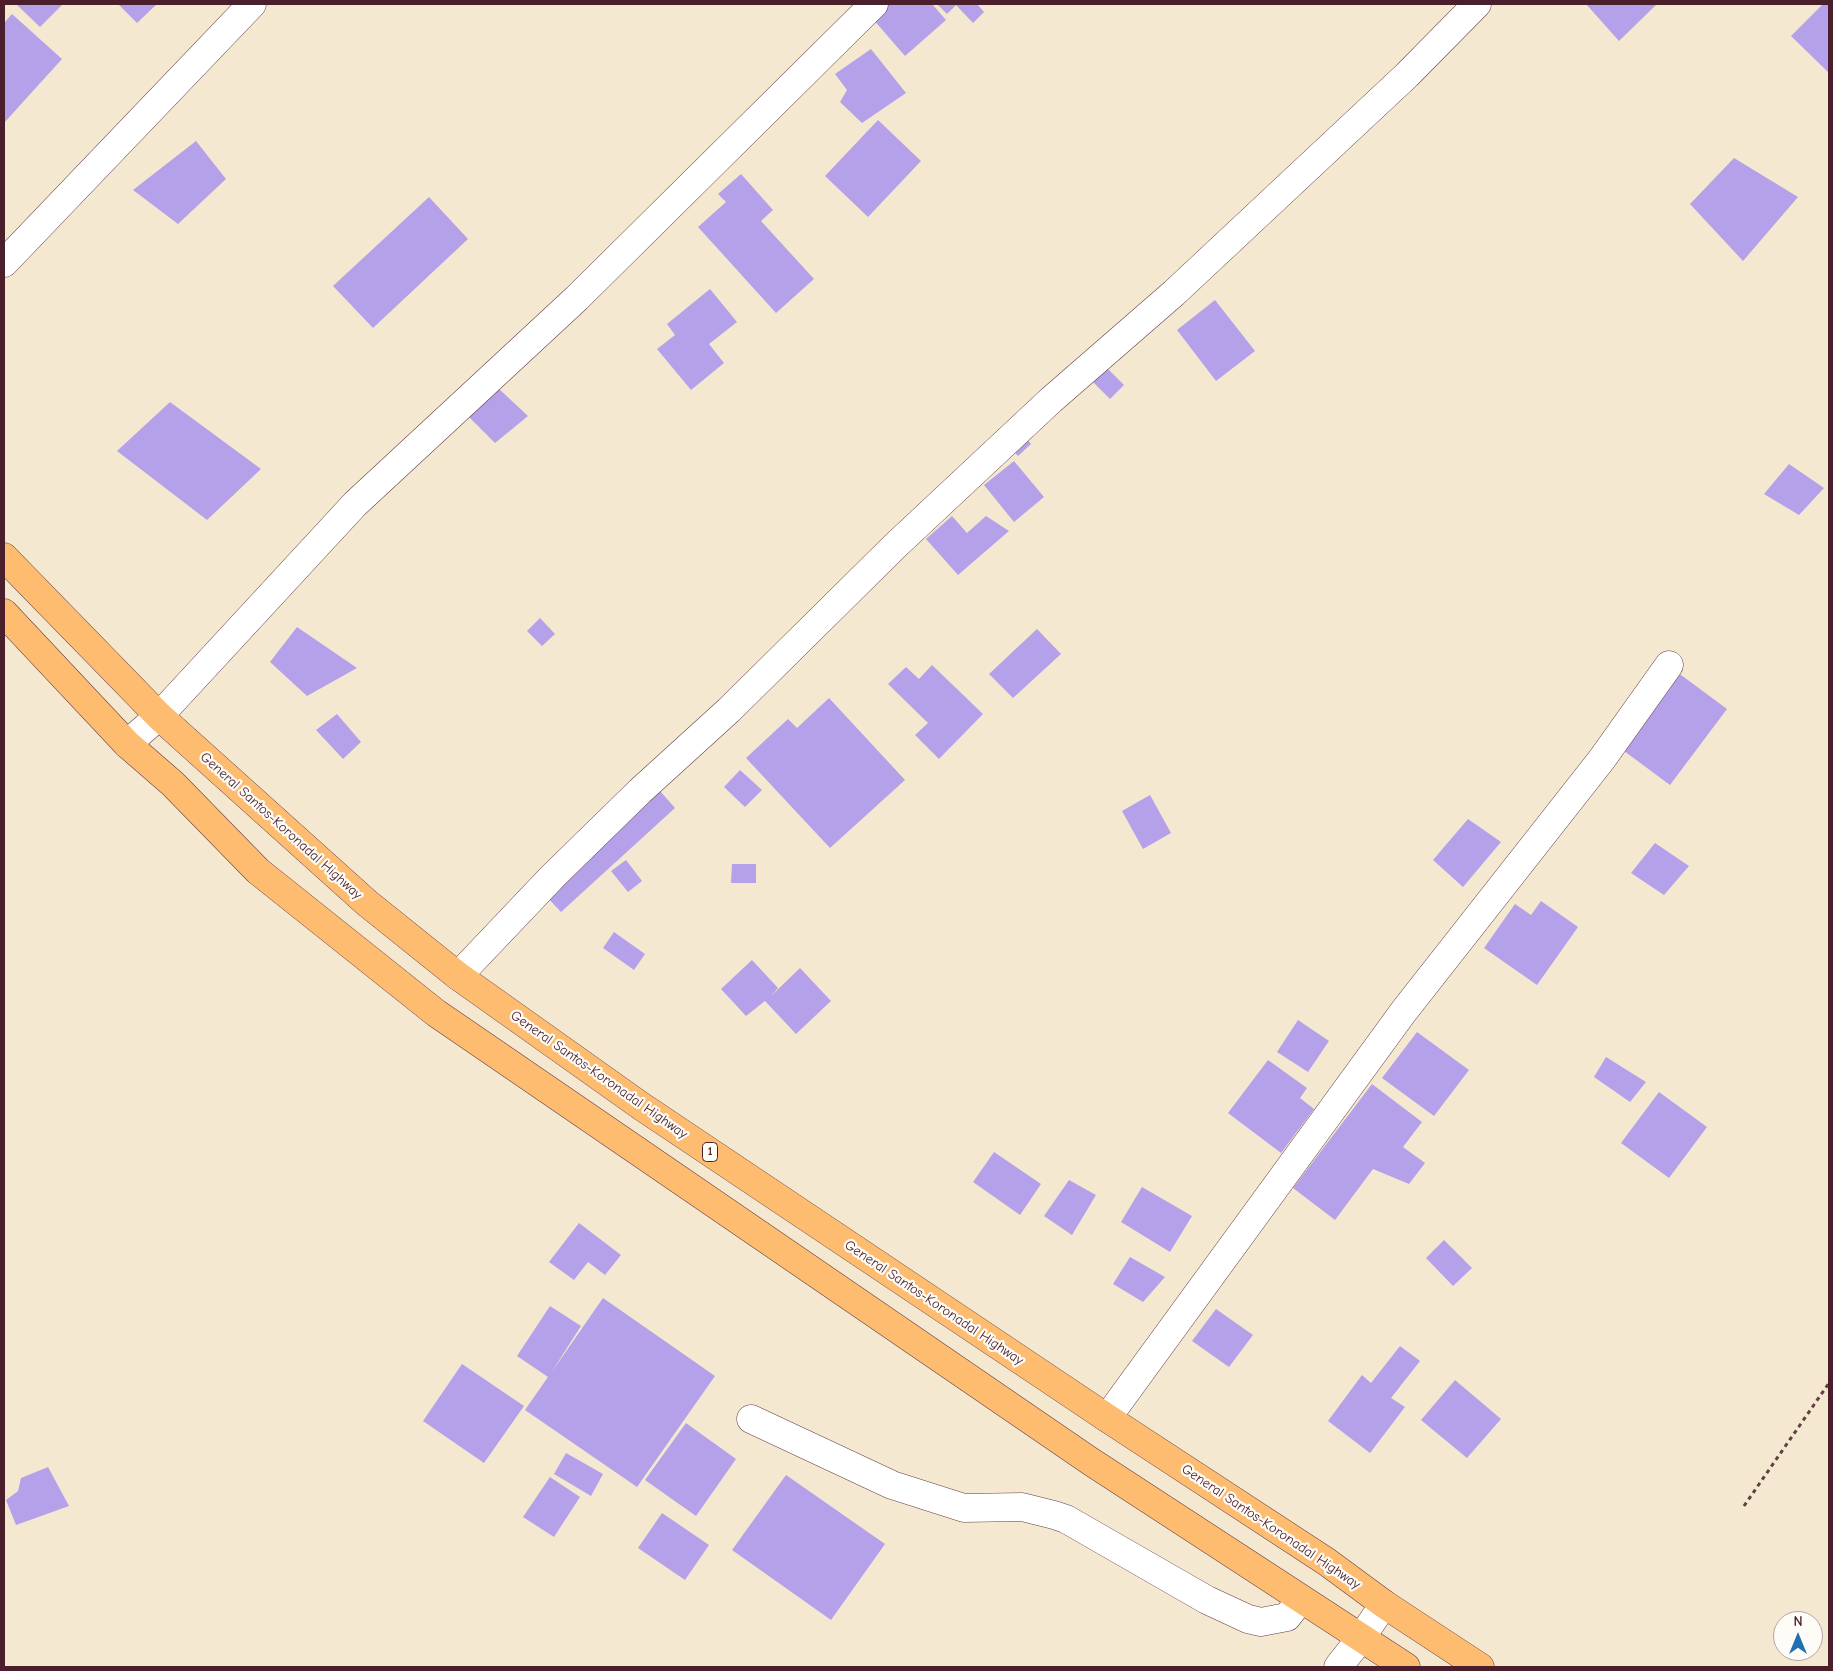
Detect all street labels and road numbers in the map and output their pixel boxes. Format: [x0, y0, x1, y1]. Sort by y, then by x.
street label: General Santos-Koronadal Highway [197, 749, 365, 903]
street label: General Santos-Koronadal Highway [507, 1007, 691, 1143]
road number: 1 [702, 1142, 718, 1162]
street label: General Santos-Koronadal Highway [841, 1237, 1027, 1369]
street label: General Santos-Koronadal Highway [1178, 1461, 1364, 1593]

